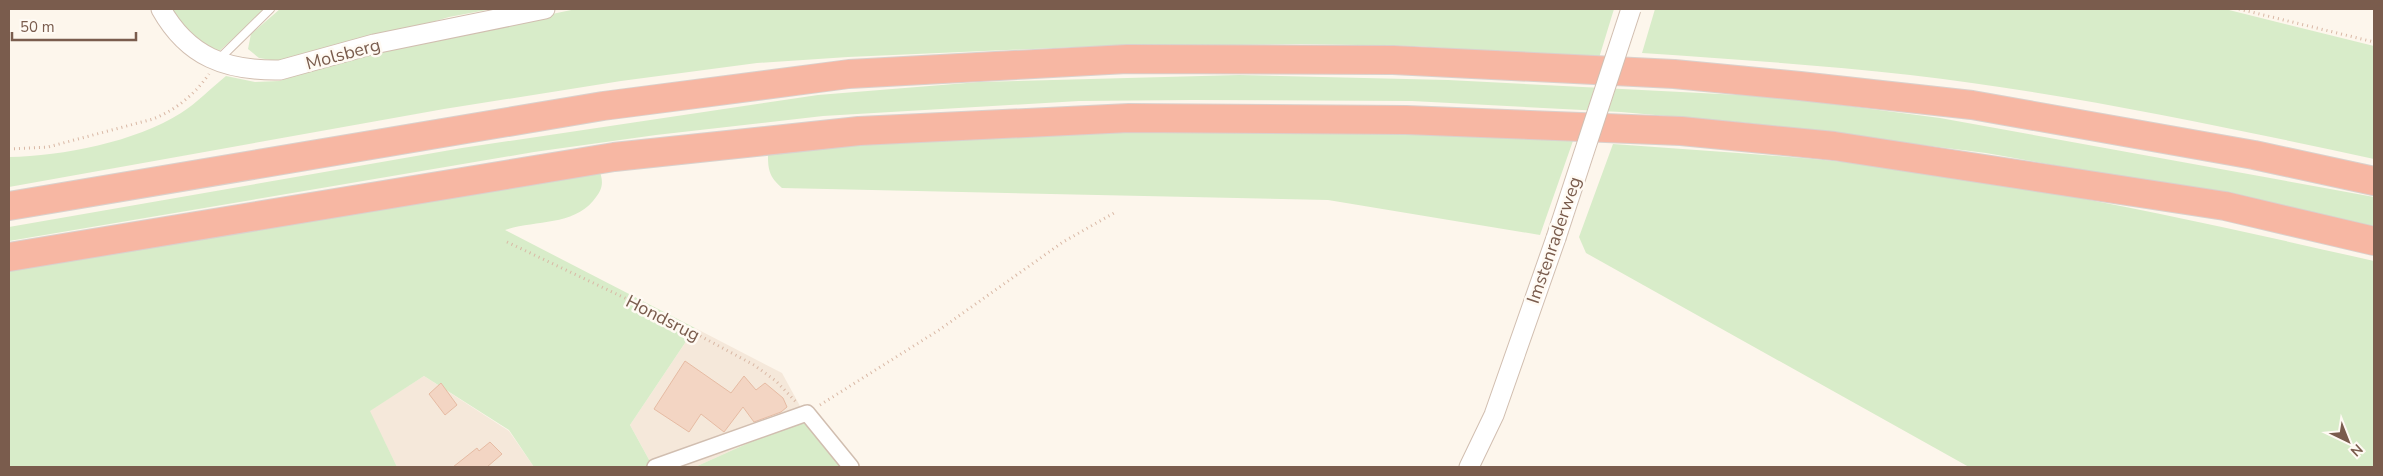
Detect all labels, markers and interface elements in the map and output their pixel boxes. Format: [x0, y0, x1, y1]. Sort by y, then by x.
scale bar [12, 10, 136, 42]
text: 50 m [20, 17, 55, 37]
street label: Molsberg [303, 33, 383, 75]
street label: Imstenraderweg [1521, 173, 1587, 307]
street label: Hondsrug [622, 289, 704, 347]
north arrow [2323, 416, 2373, 466]
text: N [2346, 440, 2367, 461]

